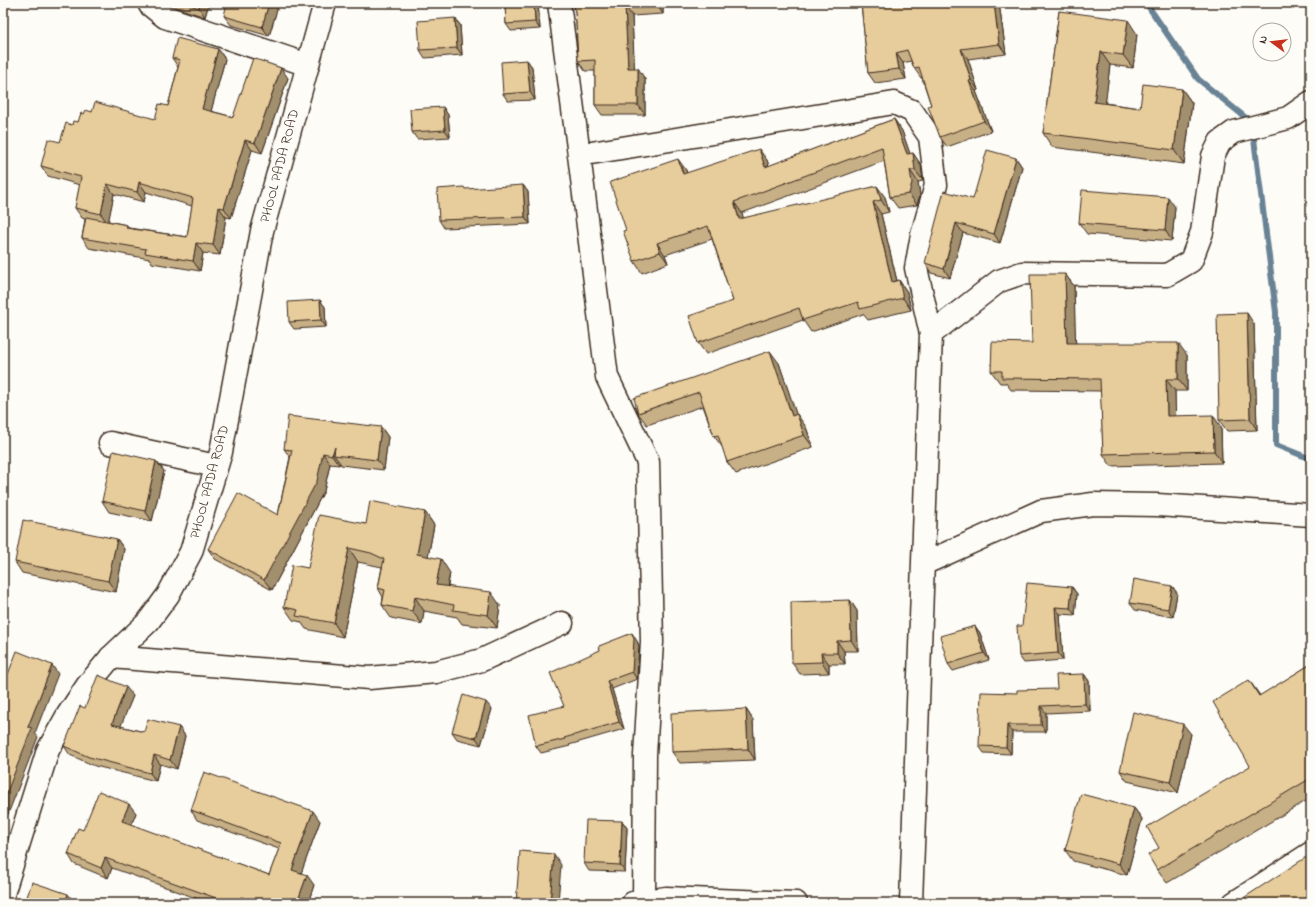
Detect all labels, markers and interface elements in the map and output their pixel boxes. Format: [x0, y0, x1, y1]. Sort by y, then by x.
north arrow [1252, 22, 1292, 62]
text: N [1255, 34, 1272, 45]
street label: PHOOL PADA ROAD [255, 107, 305, 225]
street label: PHOOL PADA ROAD [185, 423, 235, 541]

